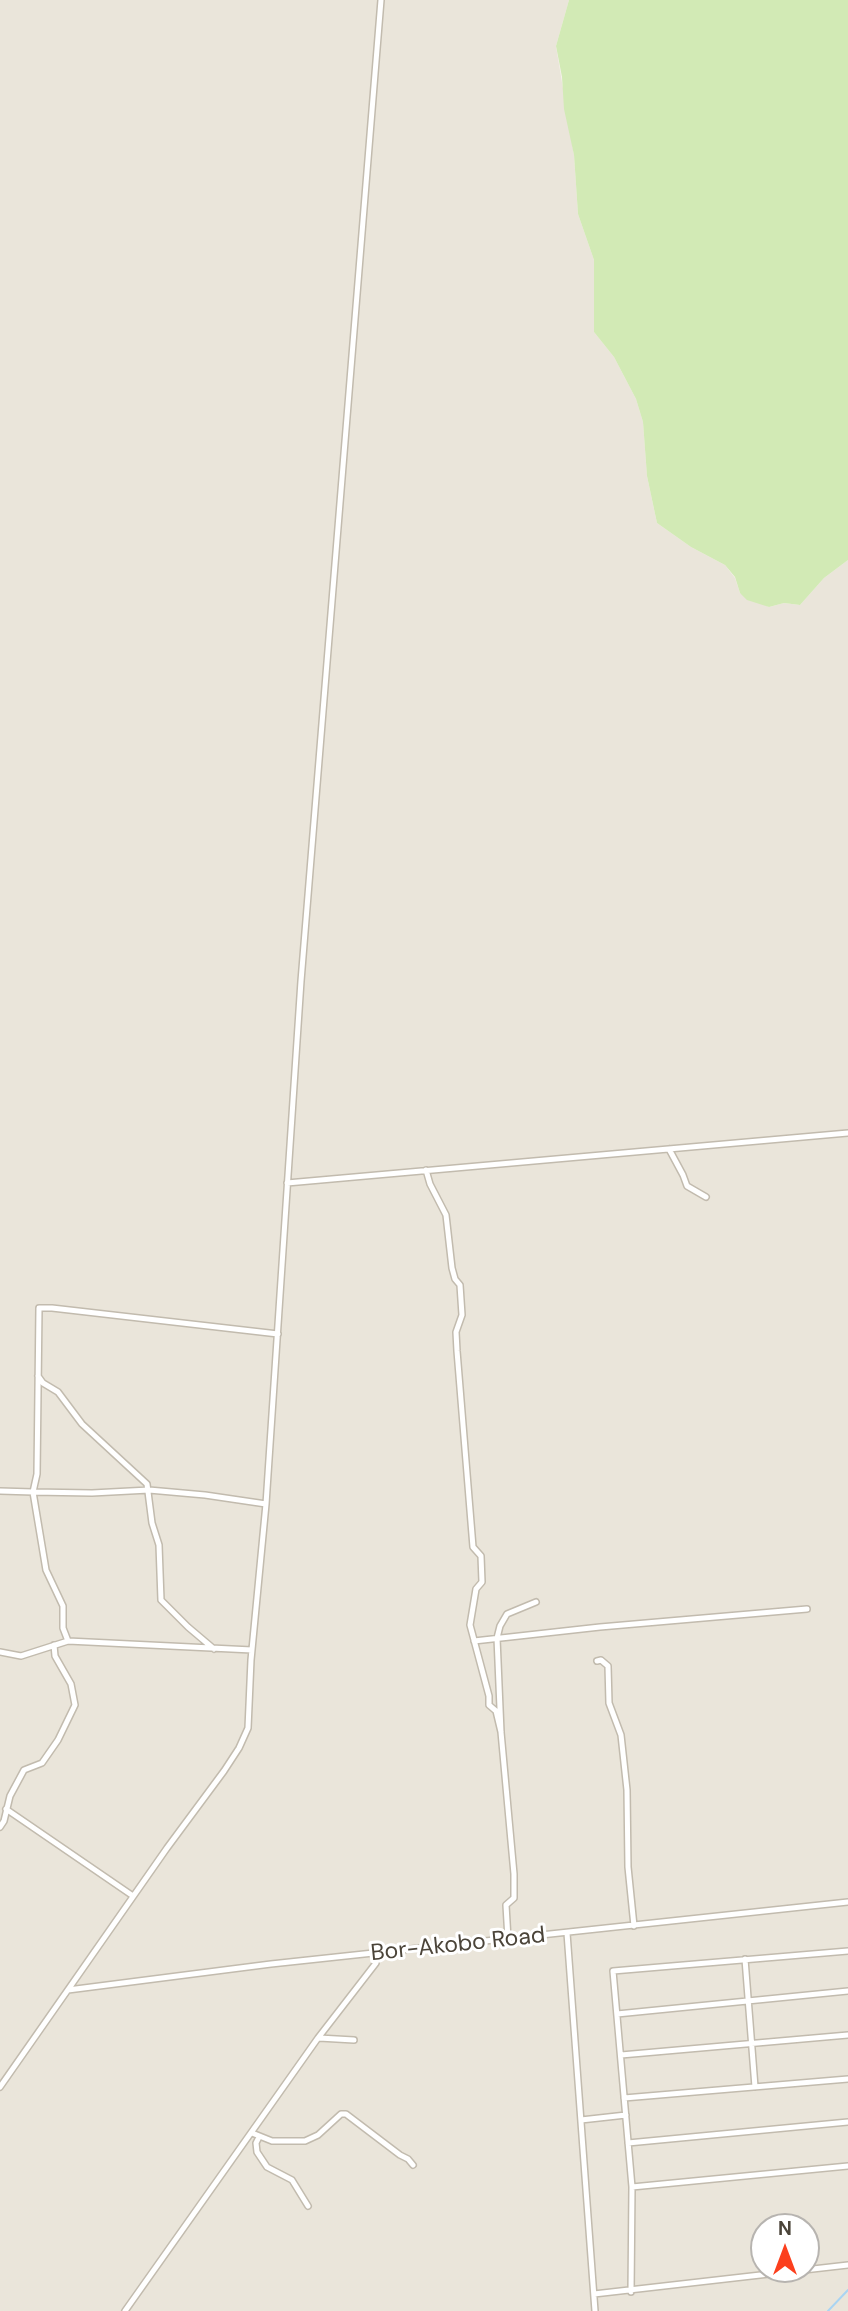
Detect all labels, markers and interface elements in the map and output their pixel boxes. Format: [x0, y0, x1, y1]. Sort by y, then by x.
street label: Bor-Akobo Road [369, 1922, 547, 1968]
north arrow [750, 2213, 820, 2283]
text: N [778, 2216, 792, 2241]

